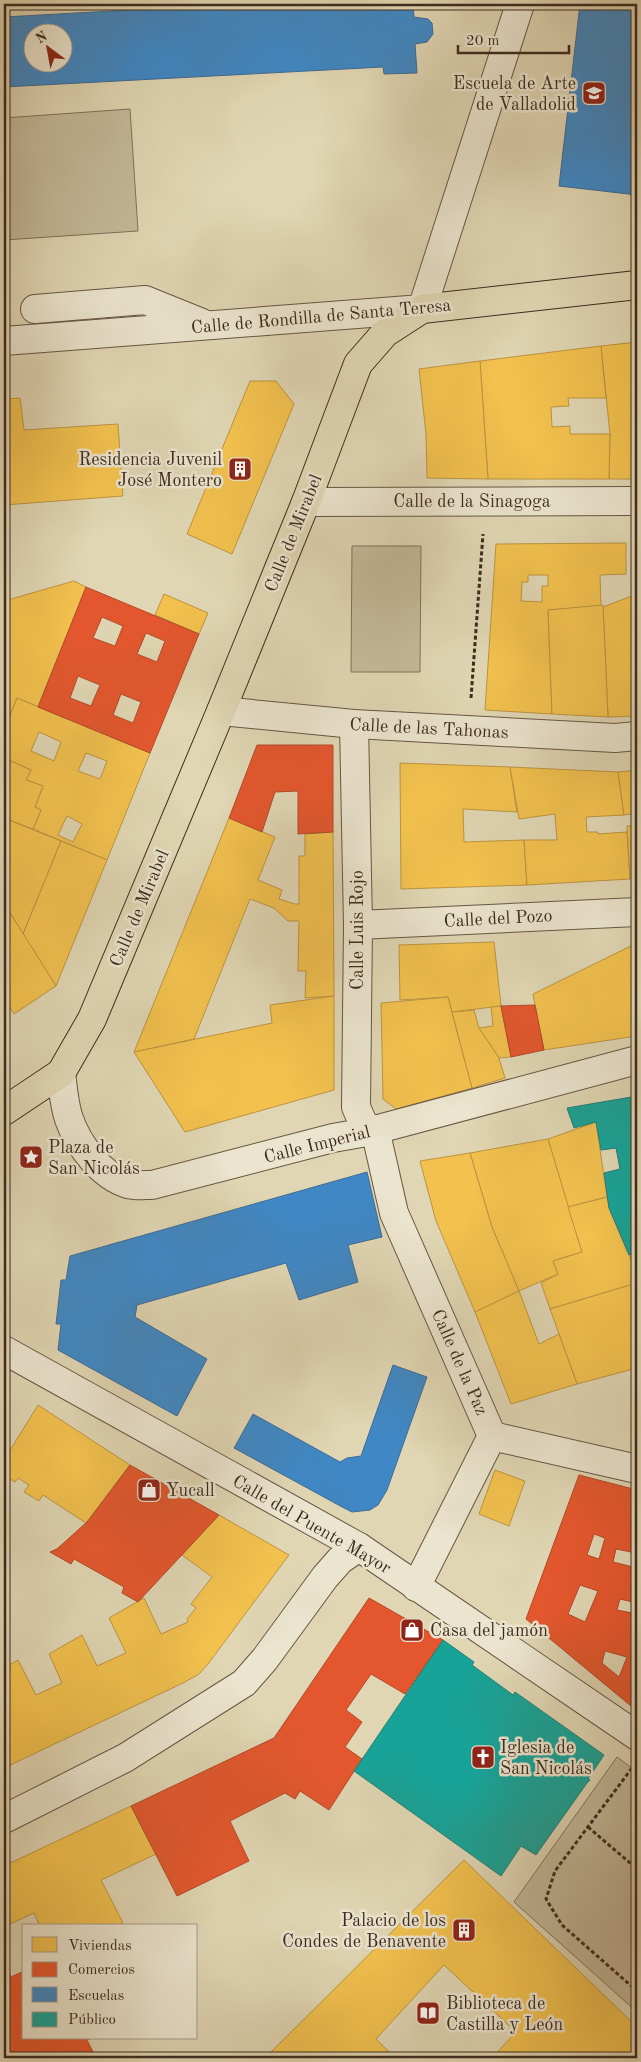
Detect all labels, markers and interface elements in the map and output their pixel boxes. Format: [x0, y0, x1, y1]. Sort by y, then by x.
north arrow [22, 22, 72, 72]
scale bar [458, 22, 570, 54]
text: N [33, 29, 50, 47]
text: 20 m [466, 34, 500, 49]
place label: Escuela de Arte de Valladolid [453, 75, 576, 114]
school or university icon: Escuela de Arte de Valladolid [581, 80, 607, 106]
street label: Calle de Rondilla de Santa Teresa [190, 297, 452, 337]
place label: Residencia Juvenil José Montero [78, 451, 222, 490]
building icon: Residencia Juvenil José Montero [227, 456, 253, 482]
street label: Calle de Mirabel [262, 472, 326, 595]
street label: Calle de la Sinagoga [393, 493, 551, 511]
street label: Calle de las Tahonas [349, 716, 509, 742]
street label: Calle de Mirabel [107, 847, 173, 970]
street label: Calle Luis Rojo [349, 870, 367, 990]
street label: Calle del Pozo [443, 907, 553, 931]
street label: Calle Imperial [262, 1123, 372, 1167]
place label: Plaza de San Nicolás [48, 1139, 140, 1178]
place icon: Plaza de San Nicolás [18, 1144, 44, 1170]
street label: Calle de la Paz [428, 1307, 490, 1418]
street label: Calle del Puente Mayor [229, 1472, 394, 1578]
shop icon: Yucall [136, 1477, 162, 1503]
place label: Yucall [166, 1482, 215, 1500]
shop icon: Casa del jamón [399, 1617, 425, 1643]
place label: Casa del jamón [430, 1622, 548, 1640]
place label: Iglesia de San Nicolás [500, 1739, 592, 1778]
church icon: Iglesia de San Nicolás [470, 1744, 496, 1770]
place label: Palacio de los Condes de Benavente [282, 1912, 446, 1951]
building icon: Palacio de los Condes de Benavente [451, 1917, 477, 1943]
legend [22, 1924, 198, 2040]
text: Viviendas [68, 1939, 132, 1954]
text: Comercios [68, 1963, 135, 1978]
text: Escuelas [68, 1989, 124, 2004]
place label: Biblioteca de Castilla y León [446, 1995, 563, 2034]
library icon: Biblioteca de Castilla y León [415, 2000, 441, 2026]
text: Público [68, 2013, 116, 2028]

